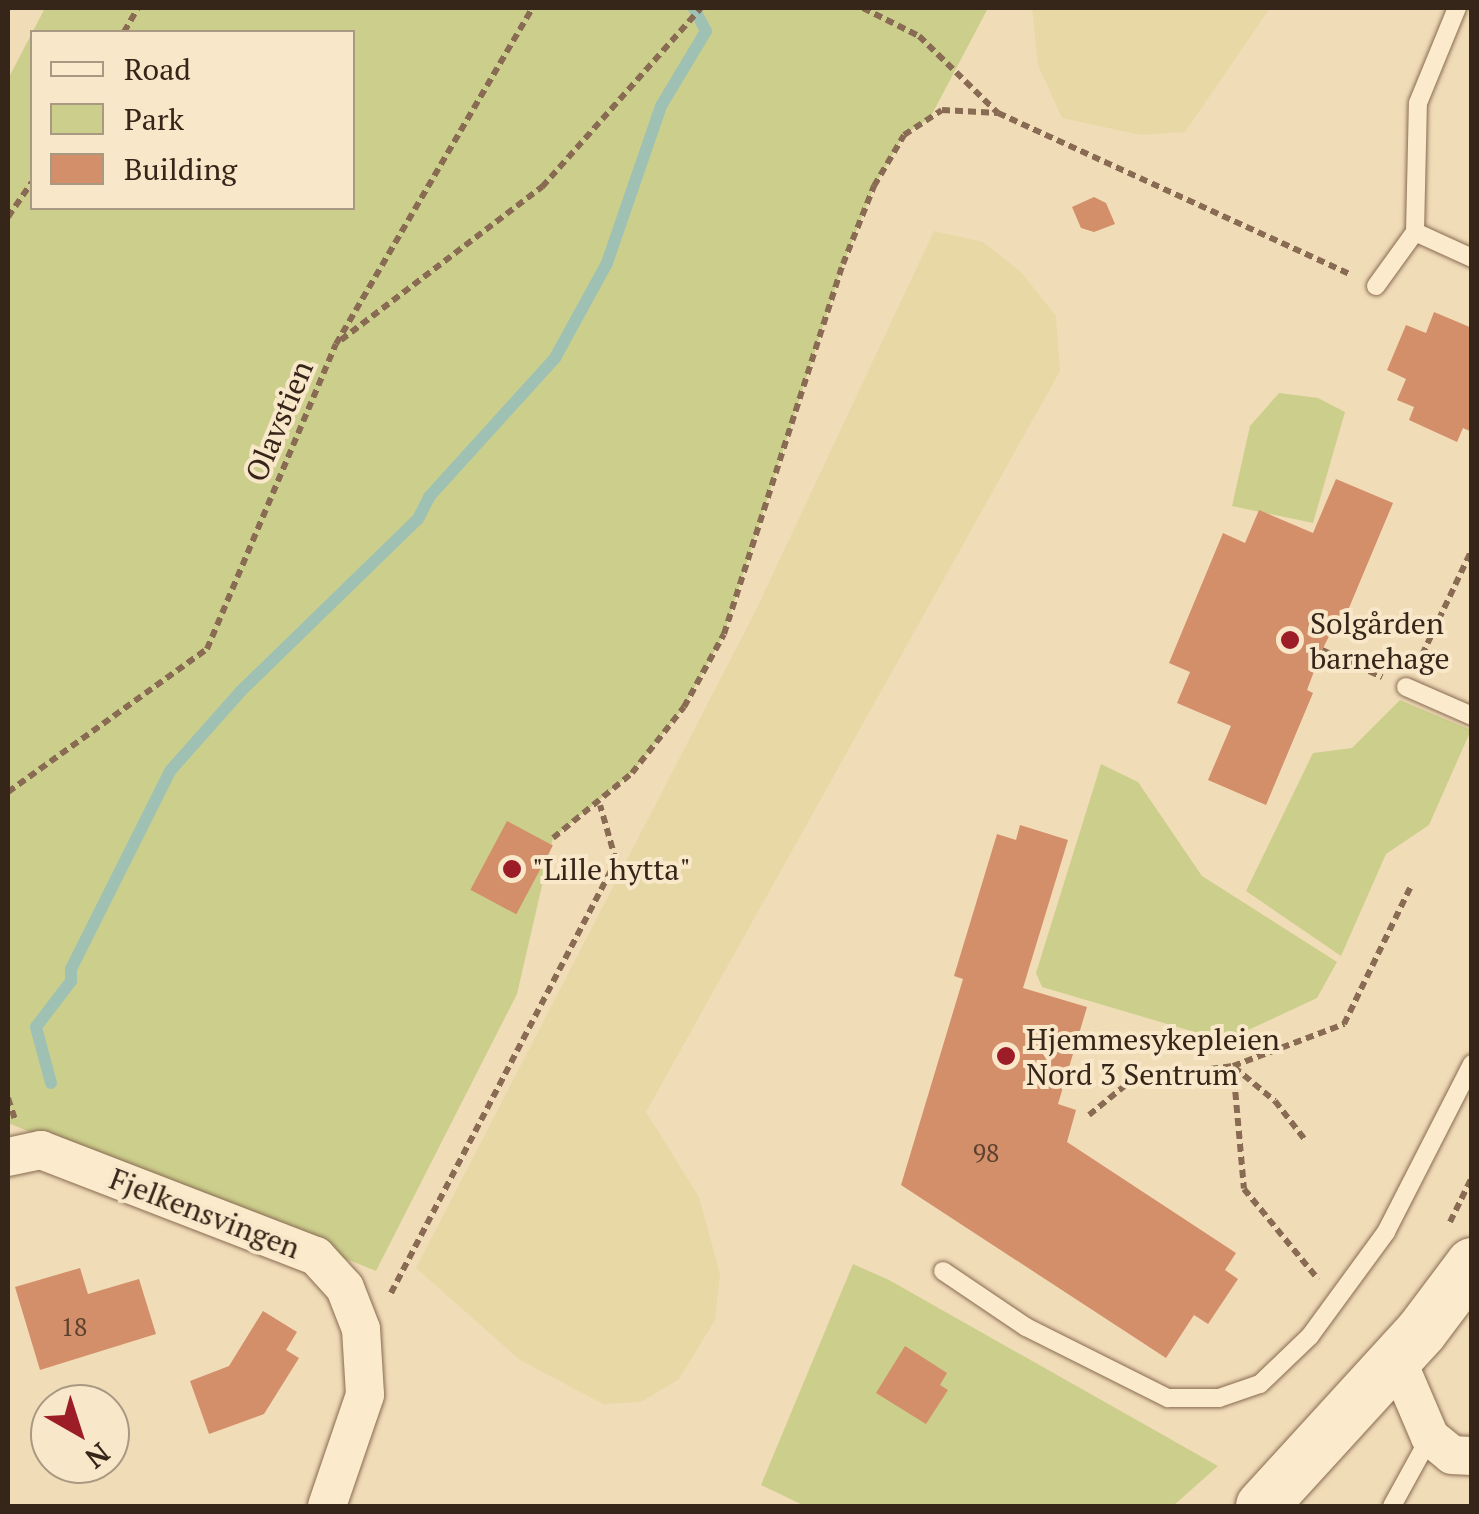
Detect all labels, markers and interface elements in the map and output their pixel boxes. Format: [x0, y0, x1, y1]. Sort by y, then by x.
legend [30, 30, 355, 210]
text: Road [124, 49, 191, 89]
text: Park [124, 99, 184, 139]
text: Building [124, 149, 237, 189]
street label: Olavstien [237, 355, 321, 487]
place label: Solgården barnehage [1310, 605, 1450, 676]
marker: Solgården barnehage [1279, 629, 1301, 651]
place label: "Lille hytta" [532, 851, 691, 887]
marker: "Lille hytta" [501, 858, 523, 880]
place label: Hjemmesykepleien Nord 3 Sentrum [1026, 1021, 1280, 1092]
marker: Hjemmesykepleien Nord 3 Sentrum [995, 1045, 1017, 1067]
house number: 98 [973, 1138, 999, 1168]
street label: Fjelkensvingen [105, 1160, 305, 1266]
house number: 18 [61, 1312, 87, 1342]
north arrow [30, 1384, 130, 1484]
text: N [78, 1435, 118, 1477]

